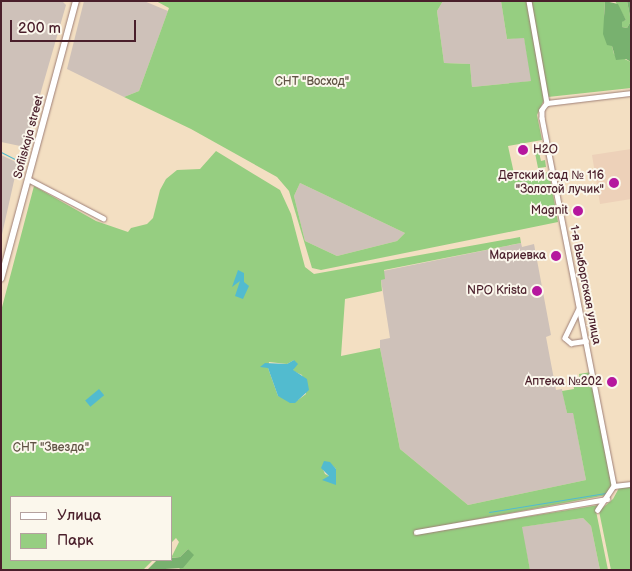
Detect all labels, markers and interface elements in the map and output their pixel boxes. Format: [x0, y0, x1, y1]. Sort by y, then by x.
scale bar [12, 10, 139, 42]
text: 200 m [18, 19, 61, 38]
park label: СНТ "Восход" [275, 75, 349, 89]
street label: Sofiiskaja street [11, 94, 47, 180]
place label: H2O [533, 143, 558, 157]
marker: H2O [517, 144, 529, 156]
place label: Детский сад № 116 "Золотой лучик" [498, 169, 604, 197]
marker: Детский сад № 116 "Золотой лучик" [608, 177, 620, 189]
place label: Magnit [531, 204, 568, 218]
marker: Magnit [572, 205, 584, 217]
street label: 1-я Выборгская улица [566, 224, 604, 346]
place label: Мариевка [489, 249, 546, 263]
marker: Мариевка [550, 250, 562, 262]
place label: NPO Krista [467, 284, 527, 298]
marker: NPO Krista [531, 285, 543, 297]
place label: Аптека №202 [525, 375, 602, 389]
marker: Аптека №202 [606, 376, 618, 388]
park label: СНТ "Звезда" [13, 441, 89, 455]
legend [10, 496, 172, 561]
text: Улица [57, 506, 101, 525]
text: Парк [57, 531, 94, 550]

